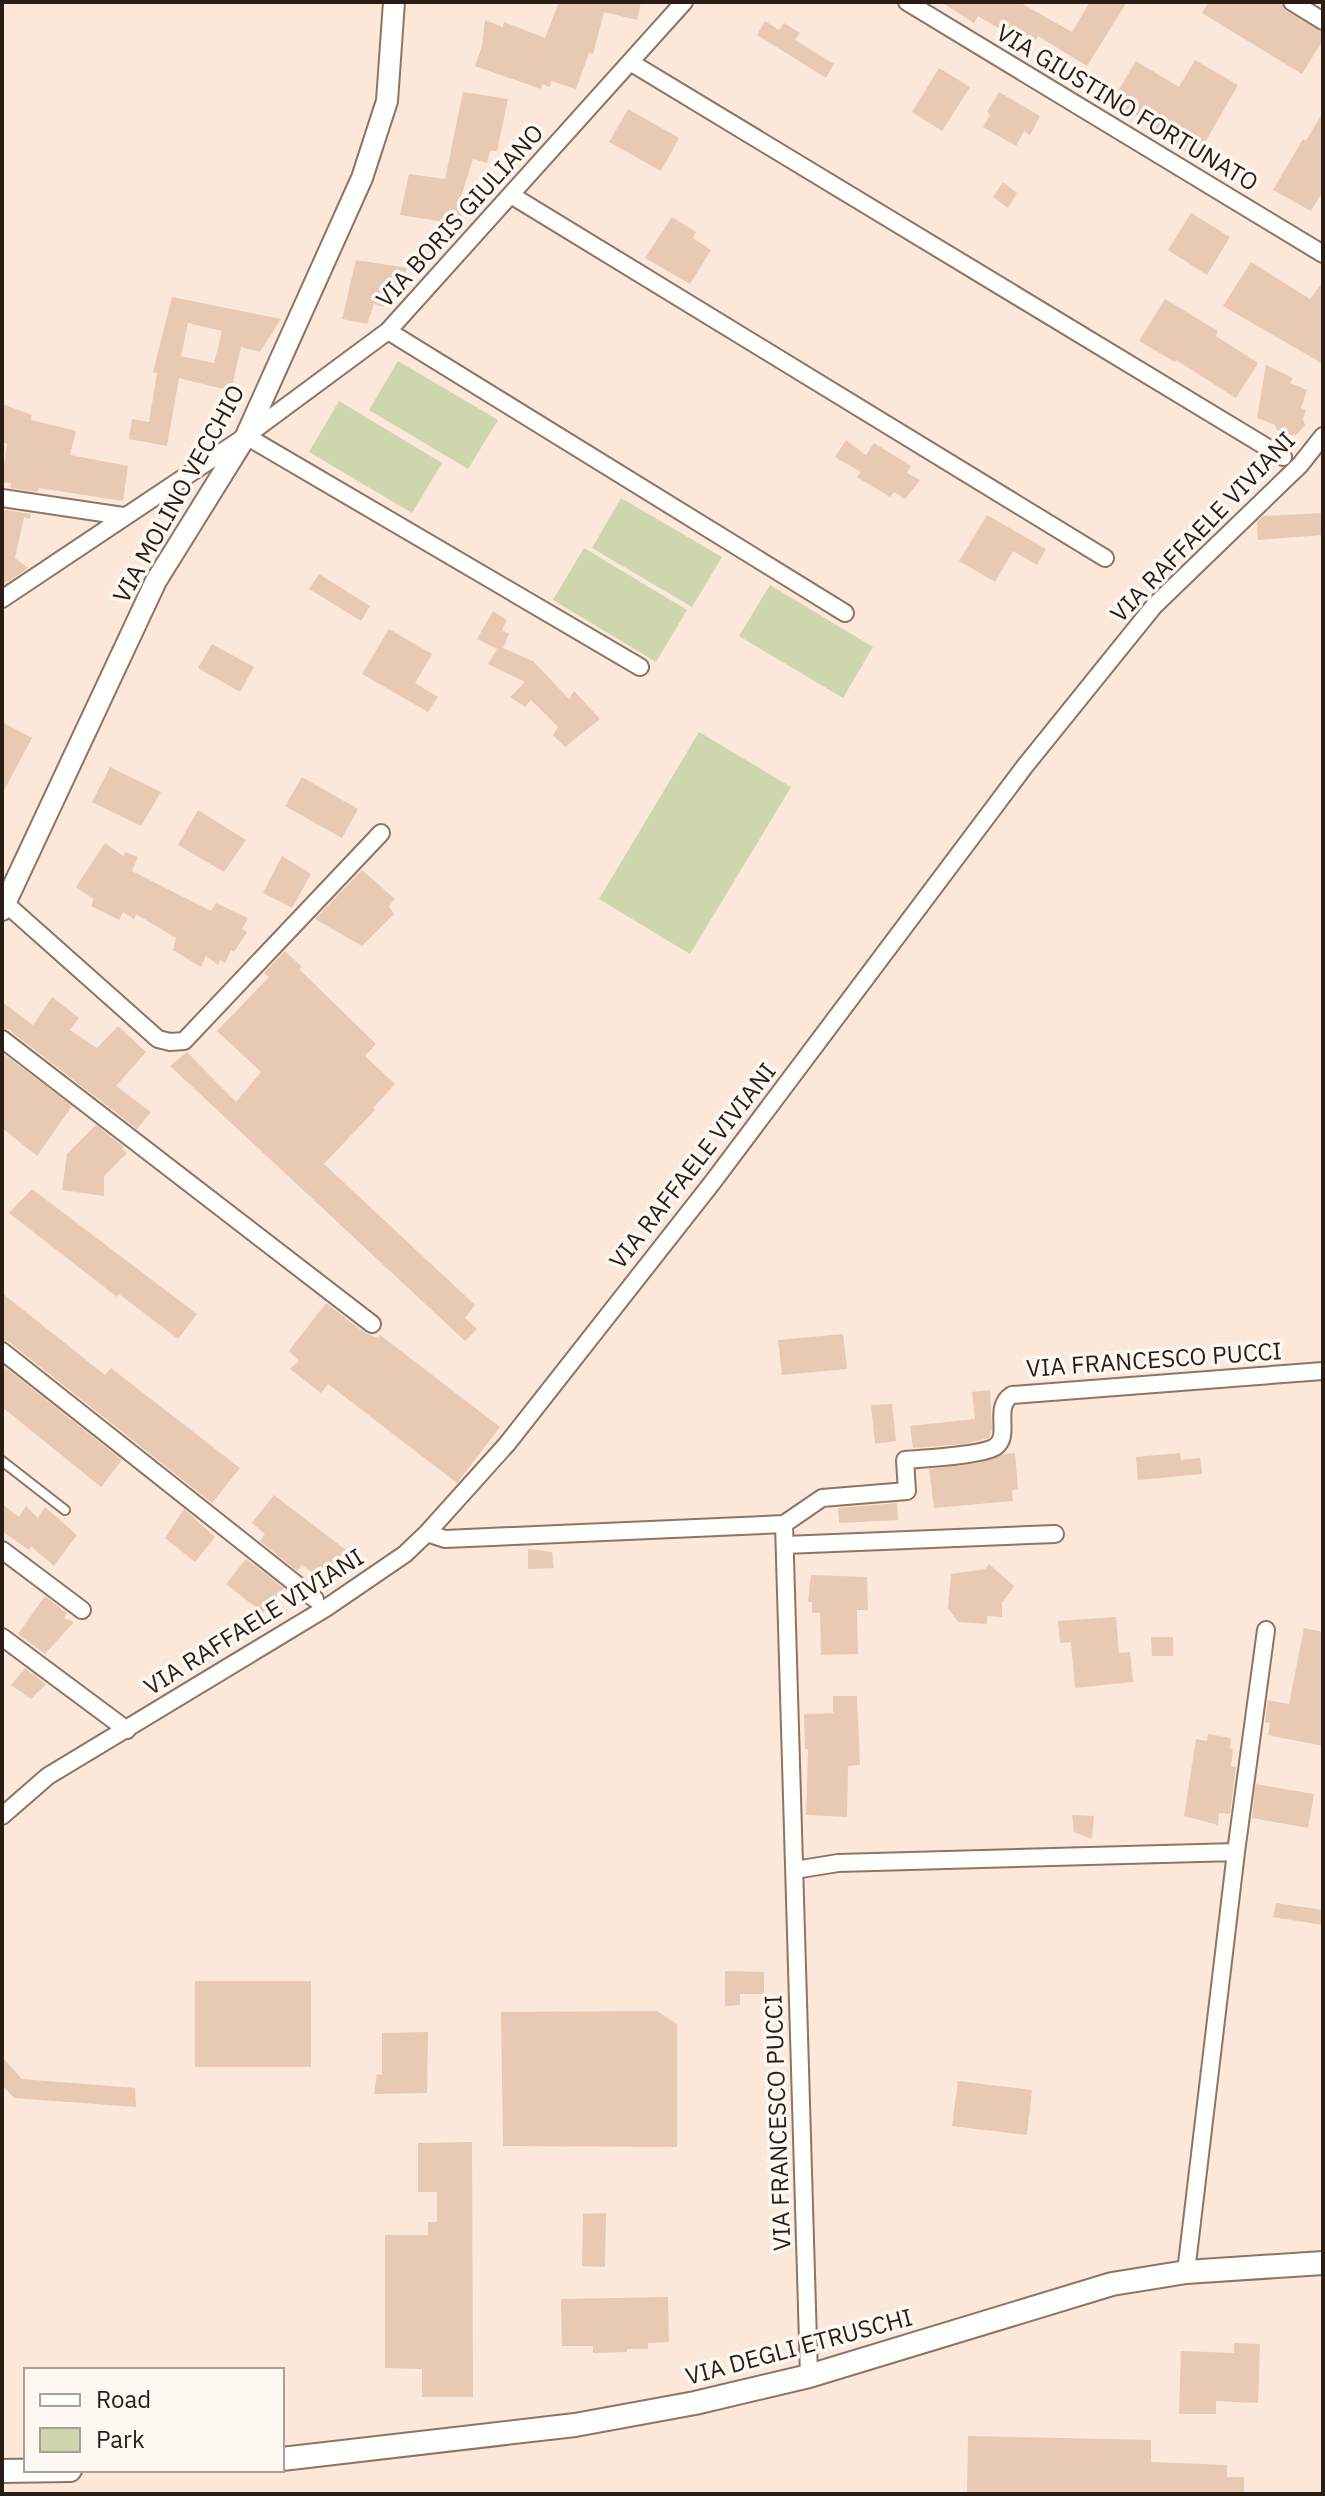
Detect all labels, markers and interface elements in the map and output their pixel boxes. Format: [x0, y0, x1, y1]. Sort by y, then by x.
street label: VIA GIUSTINO FORTUNATO [991, 16, 1264, 198]
street label: VIA BORIS GIULIANO [368, 117, 550, 314]
street label: VIA MOLINO VECCHIO [105, 379, 251, 608]
street label: VIA RAFFAELE VIVIANI [1103, 424, 1302, 629]
street label: VIA RAFFAELE VIVIANI [602, 1056, 783, 1275]
street label: VIA FRANCESCO PUCCI [1025, 1334, 1283, 1384]
street label: VIA RAFFAELE VIVIANI [138, 1540, 369, 1702]
street label: VIA FRANCESCO PUCCI [757, 1994, 797, 2252]
street label: VIA DEGLI ETRUSCHI [682, 2300, 916, 2392]
legend [24, 2368, 284, 2472]
text: Road [96, 2383, 151, 2415]
text: Park [96, 2423, 145, 2455]

